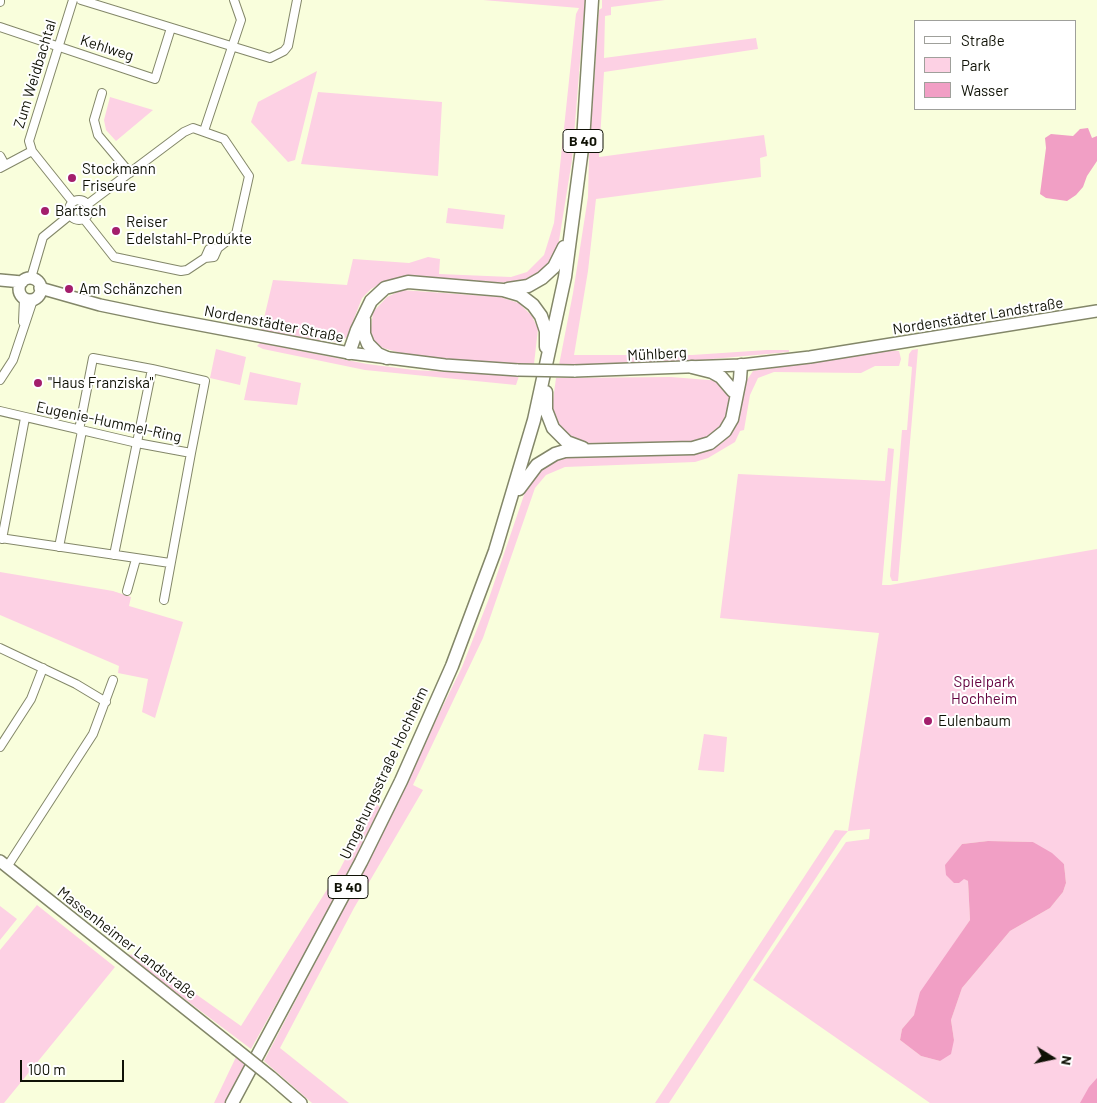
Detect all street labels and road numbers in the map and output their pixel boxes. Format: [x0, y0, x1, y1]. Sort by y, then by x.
street label: Zum Weidbachtal [10, 18, 60, 130]
street label: Kehlweg [78, 31, 136, 65]
road number: B 40 [563, 130, 603, 152]
street label: Nordenstädter Landstraße [891, 294, 1065, 338]
street label: Nordenstädter Straße [203, 302, 345, 346]
street label: Mühlberg [627, 343, 687, 365]
street label: Eugenie-Hummel-Ring [35, 398, 183, 446]
street label: Umgehungsstraße Hochheim [336, 684, 432, 862]
road number: B 40 [328, 876, 368, 899]
street label: Massenheimer Landstraße [54, 883, 200, 1003]

